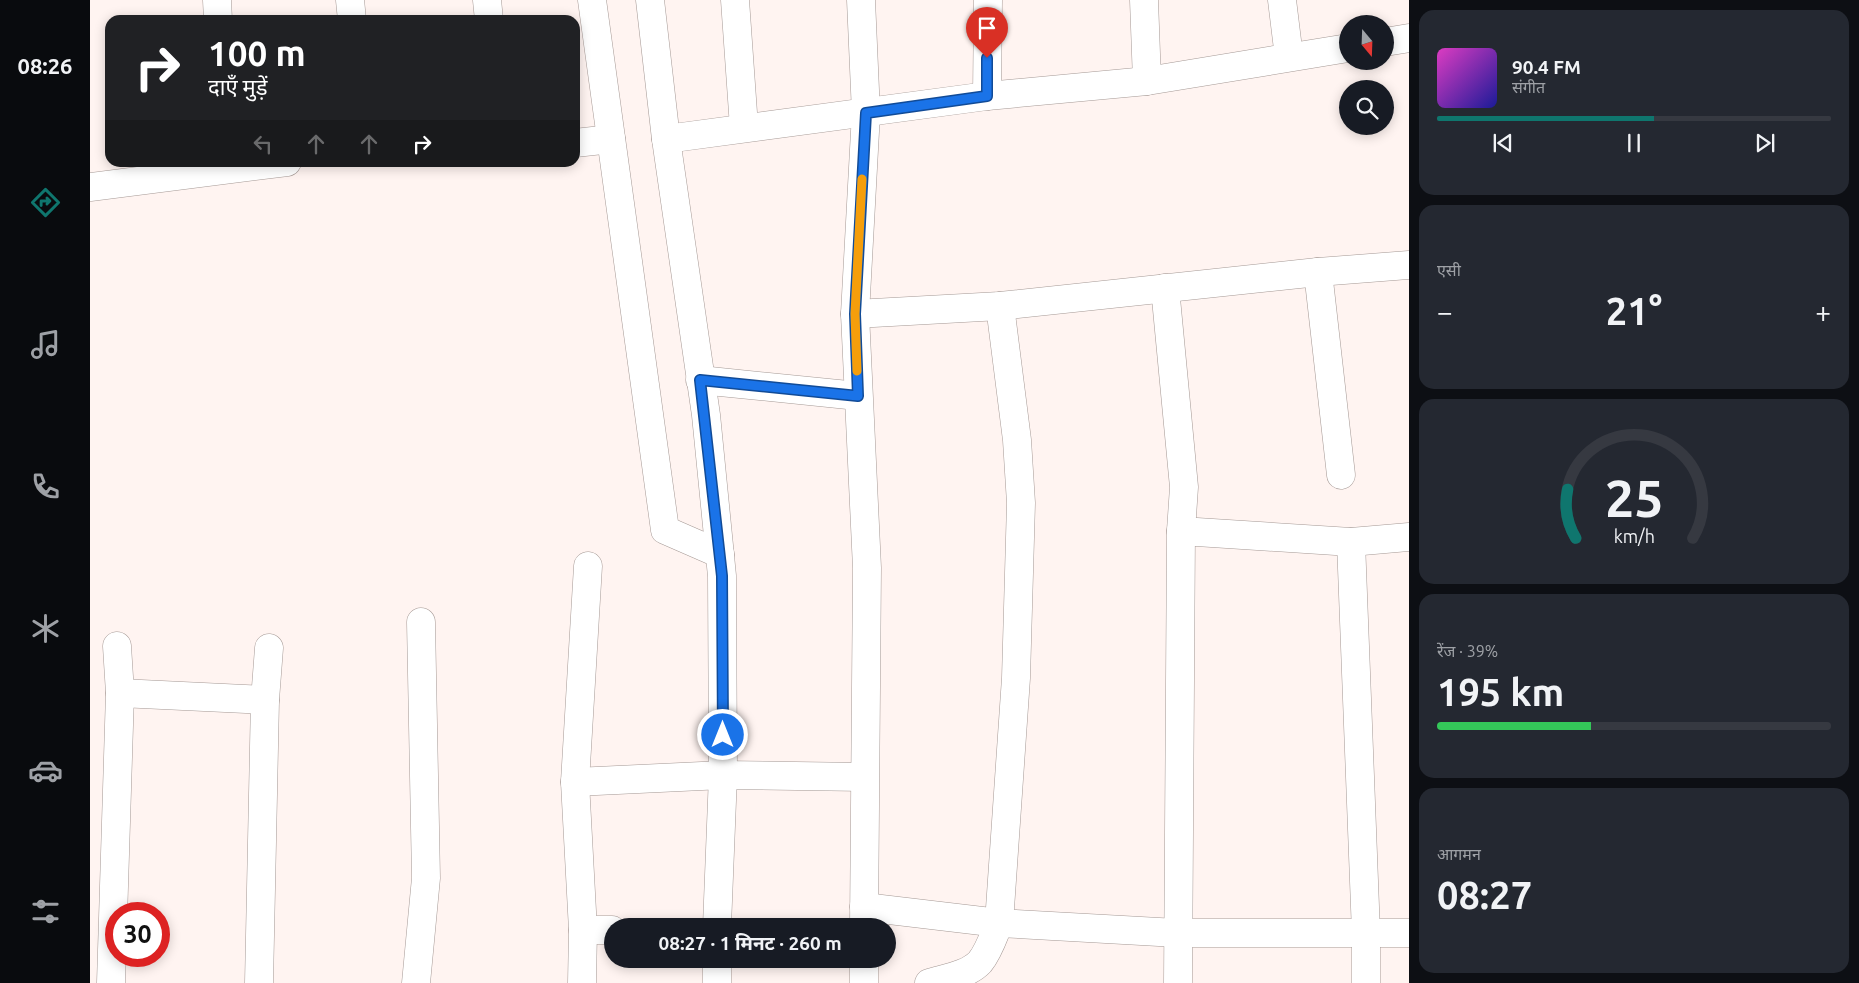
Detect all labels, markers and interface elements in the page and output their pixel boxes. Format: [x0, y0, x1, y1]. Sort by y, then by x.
pin [966, 7, 1008, 58]
icon: arrive [973, 14, 1001, 42]
north arrow [1339, 15, 1394, 70]
map controls [1339, 15, 1394, 135]
text: 100 m [208, 33, 306, 73]
icon: right [125, 35, 190, 100]
text: 08:26 [17, 53, 73, 78]
text: 90.4 FM [1512, 56, 1581, 78]
text: दाएँ मुड़ें [208, 74, 268, 99]
text: संगीत [1512, 78, 1545, 96]
button: search [1339, 80, 1394, 135]
icon: previous [1489, 129, 1517, 157]
icon: pause [1620, 129, 1648, 157]
icon: next [1751, 129, 1779, 157]
icon: left [249, 130, 277, 158]
icon: ahead [302, 130, 330, 158]
icon: ahead [355, 130, 383, 158]
icon: right [408, 130, 436, 158]
icon: directions [28, 185, 63, 220]
text: एसी [1437, 261, 1461, 279]
text: 21° [1606, 290, 1662, 332]
text: − [1437, 296, 1453, 327]
text: + [1815, 296, 1831, 327]
icon: music [28, 327, 63, 362]
icon: phone [28, 469, 63, 504]
text: 25 [1605, 469, 1663, 527]
text: km/h [1613, 526, 1655, 546]
icon: climate [28, 611, 63, 646]
text: रेंज · 39% [1437, 642, 1498, 660]
text: 195 km [1437, 671, 1564, 713]
position arrow [696, 708, 748, 760]
icon: car [28, 753, 63, 788]
text: आगमन [1437, 845, 1481, 863]
text: 08:27 [1437, 874, 1532, 916]
icon: filters [28, 894, 63, 929]
speed limit sign: 30 [105, 902, 170, 967]
text: 08:27 · 1 मिनट · 260 m [658, 932, 842, 954]

